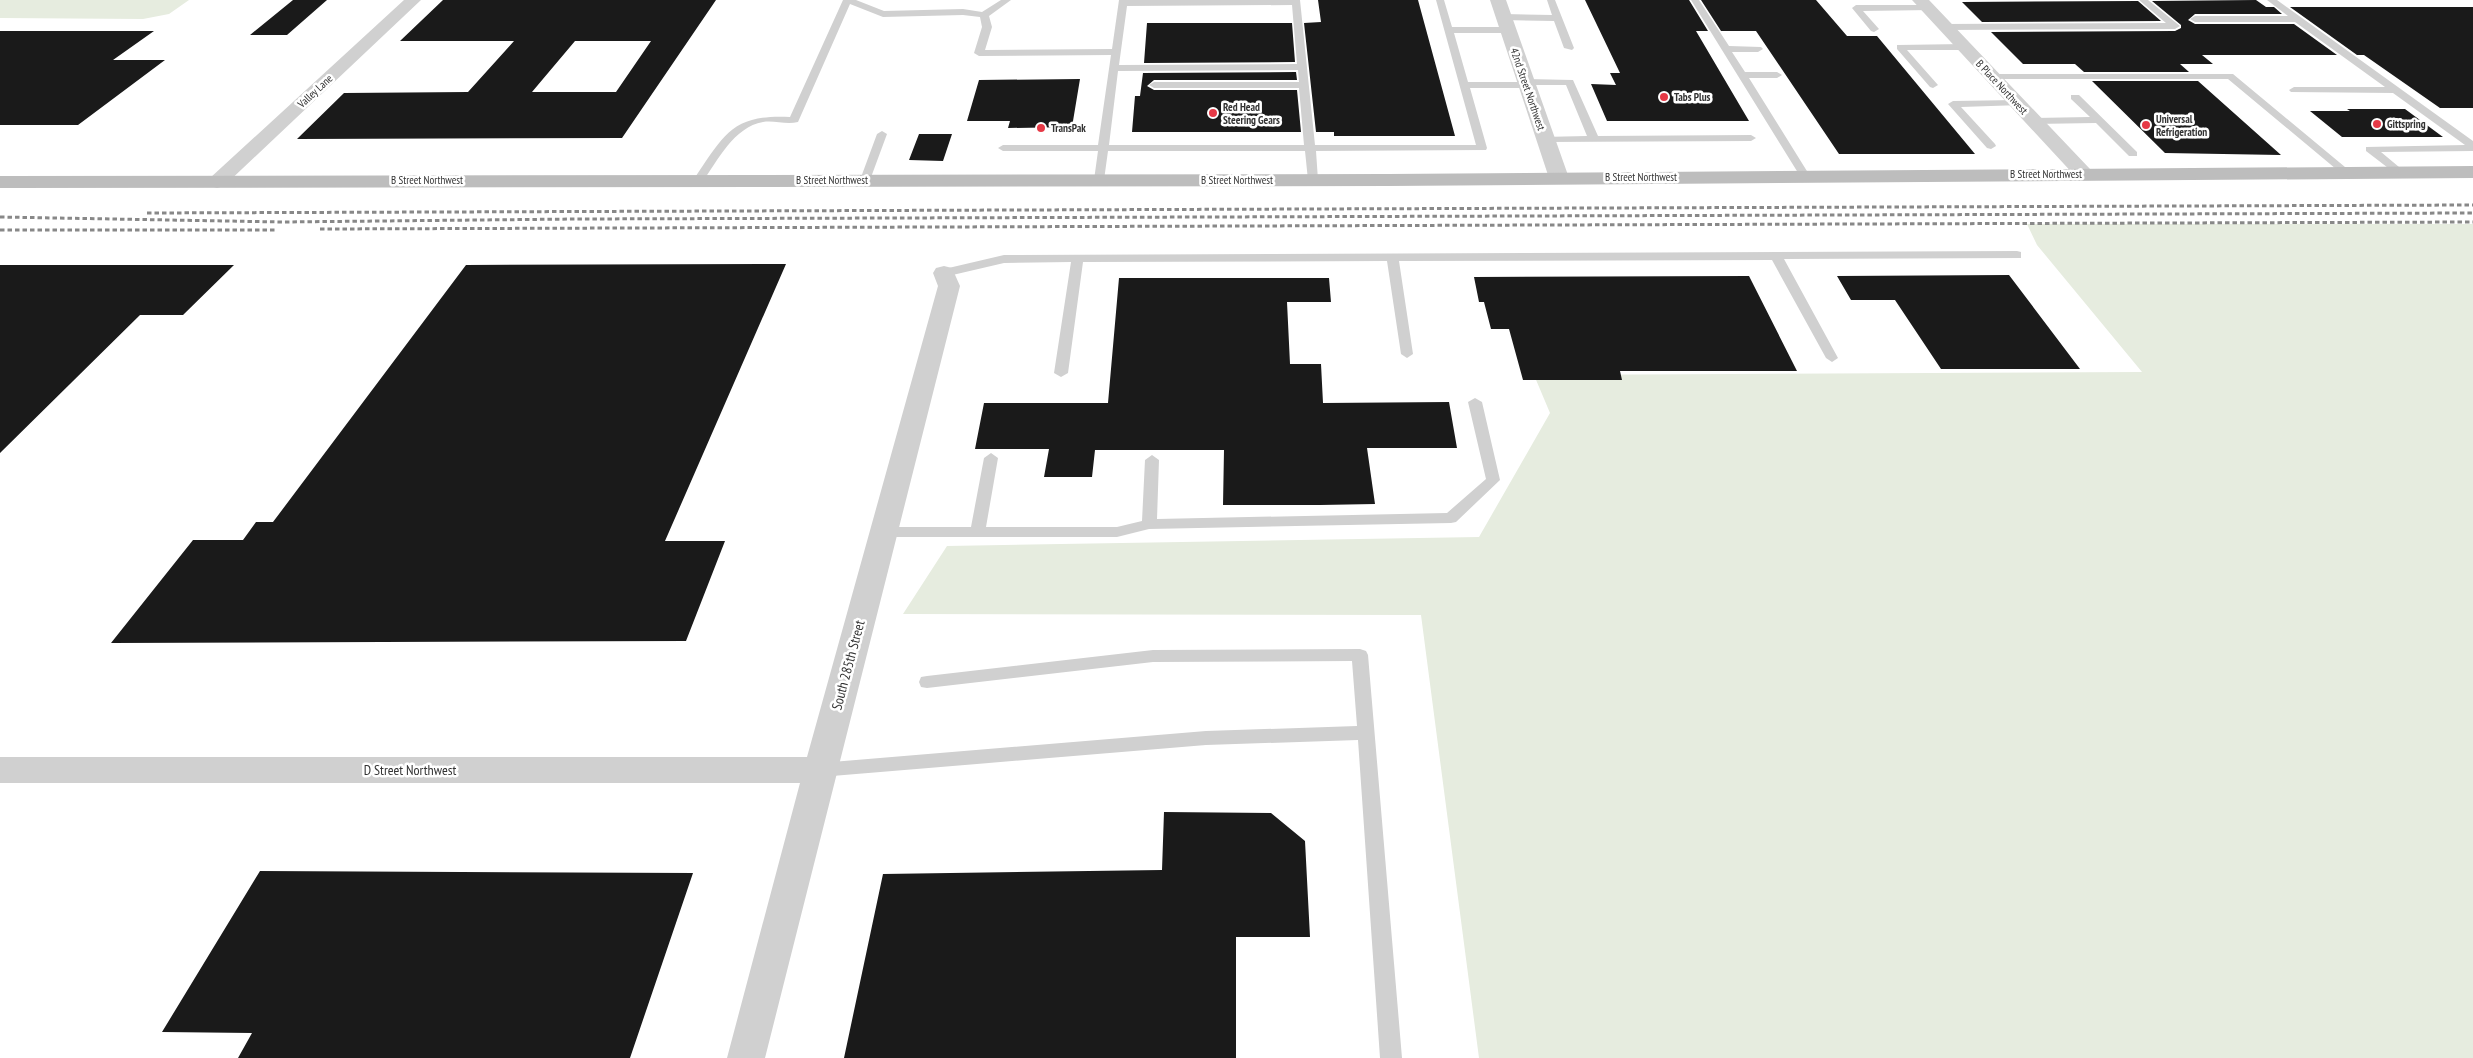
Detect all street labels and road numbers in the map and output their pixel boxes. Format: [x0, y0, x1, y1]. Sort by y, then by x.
street label: 42nd Street Northwest [1507, 46, 1549, 132]
street label: B Place Northwest [1973, 57, 2031, 117]
street label: Valley Lane [294, 71, 336, 111]
street label: B Street Northwest [2010, 167, 2082, 181]
street label: B Street Northwest [1605, 170, 1677, 184]
street label: B Street Northwest [391, 173, 463, 187]
street label: B Street Northwest [796, 173, 868, 187]
street label: B Street Northwest [1201, 173, 1273, 187]
street label: South 285th Street [827, 618, 869, 712]
street label: D Street Northwest [364, 761, 456, 779]

